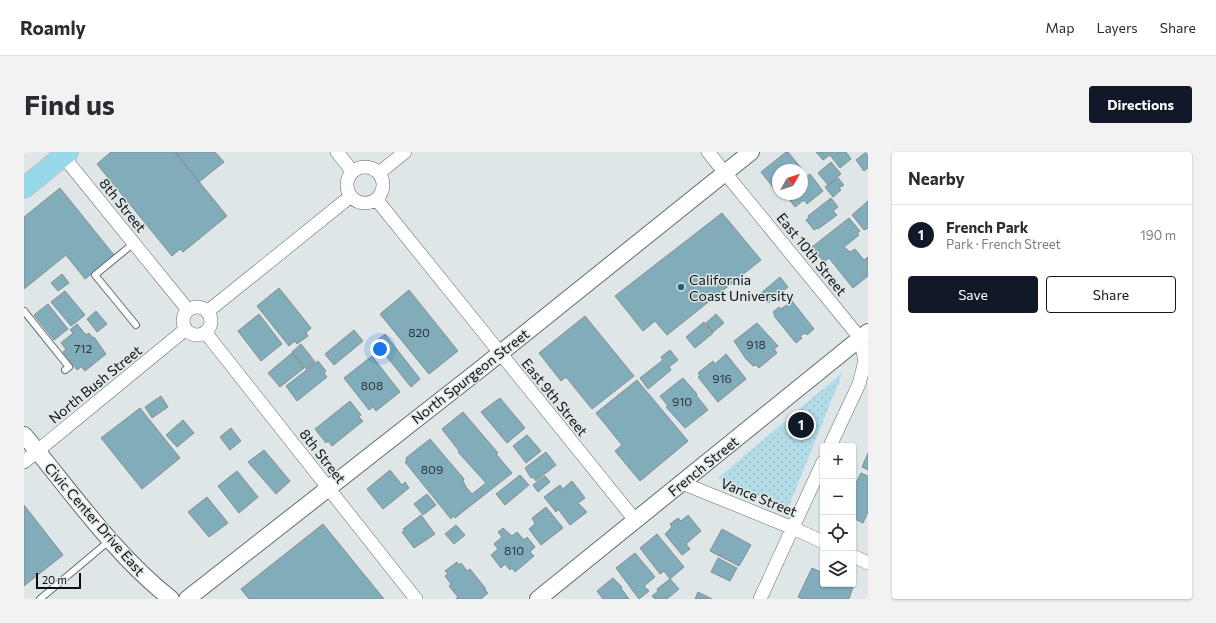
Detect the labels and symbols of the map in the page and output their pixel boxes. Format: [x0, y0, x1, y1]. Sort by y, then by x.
north arrow [772, 164, 808, 200]
street label: 8th Street [96, 175, 150, 236]
street label: East 10th Street [773, 209, 851, 299]
place label: California Coast University [689, 271, 794, 304]
marker: California Coast University [676, 282, 686, 292]
house number: 820 [408, 325, 430, 339]
street label: North Spurgeon Street [408, 325, 532, 427]
house number: 918 [746, 337, 766, 351]
your location [370, 339, 390, 359]
street label: North Bush Street [45, 341, 145, 427]
house number: 712 [74, 341, 92, 355]
street label: East 9th Street [519, 355, 592, 439]
house number: 916 [712, 371, 732, 385]
house number: 808 [361, 378, 383, 392]
house number: 910 [672, 394, 692, 408]
pin: 1 [788, 410, 814, 440]
street label: 8th Street [296, 425, 350, 487]
street label: French Street [664, 432, 742, 500]
street label: Civic Center Drive East [41, 459, 149, 579]
house number: 809 [421, 462, 443, 476]
street label: Vance Street [718, 474, 800, 520]
house number: 810 [504, 543, 524, 557]
scale bar [36, 571, 81, 590]

